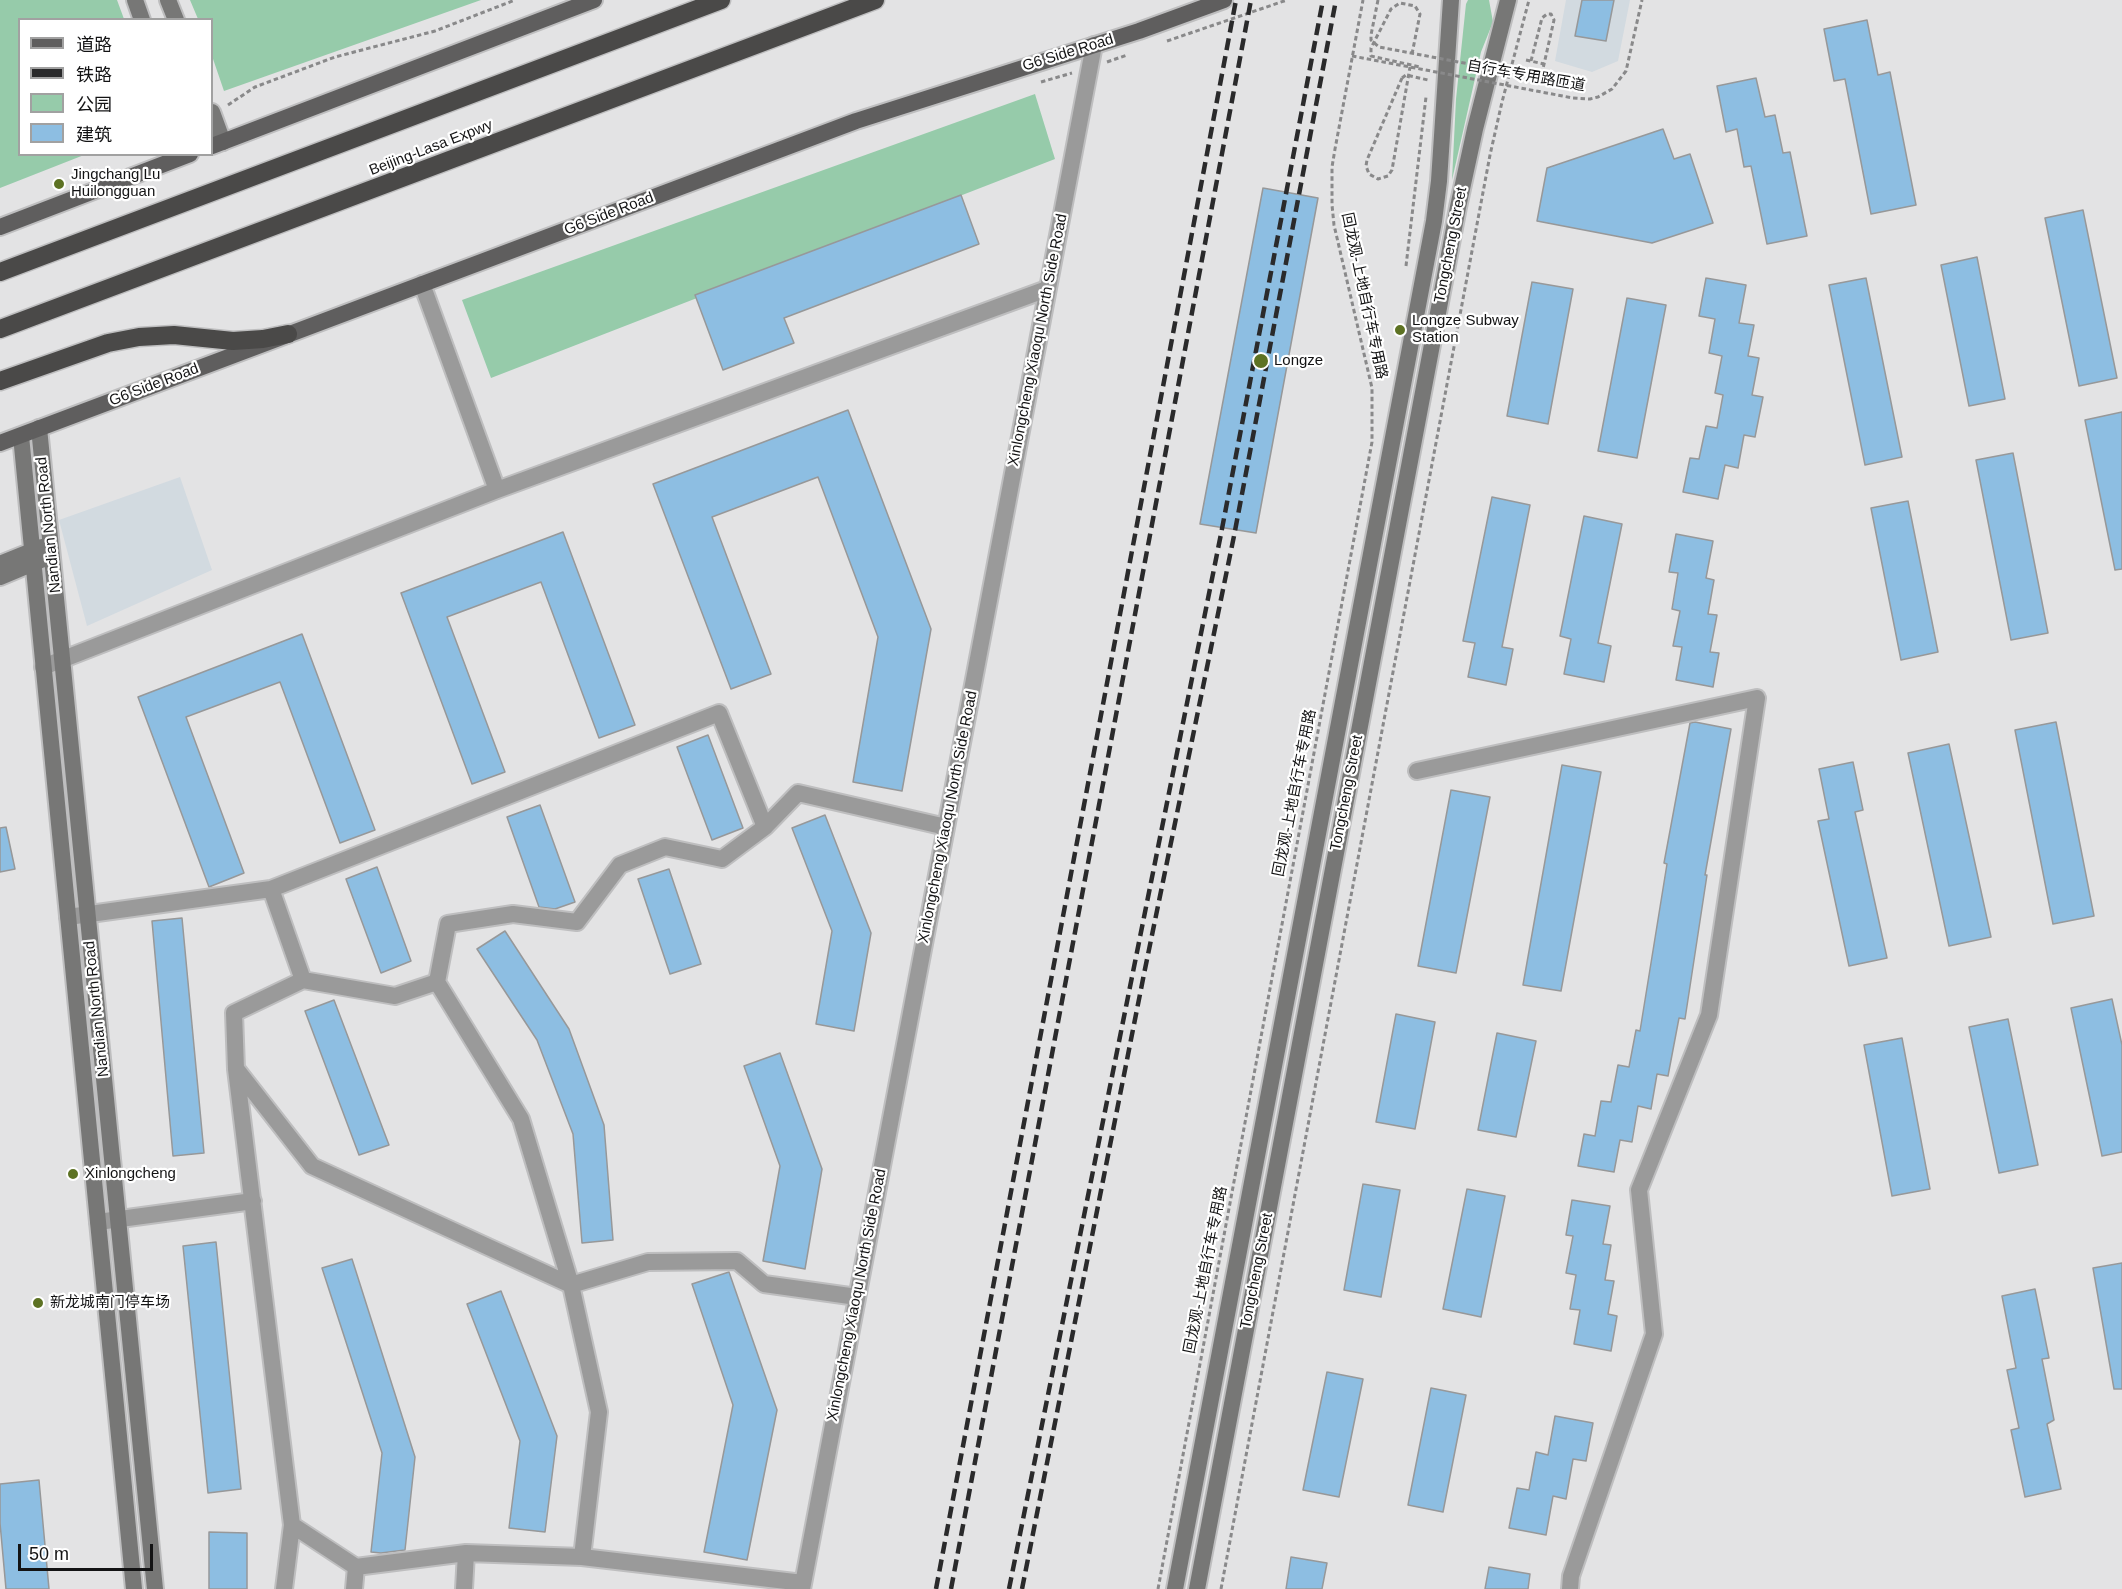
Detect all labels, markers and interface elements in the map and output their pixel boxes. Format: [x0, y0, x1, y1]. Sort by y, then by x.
legend [18, 18, 213, 156]
street label: G6 Side Road [1020, 31, 1116, 75]
text: 道路 [76, 35, 112, 55]
street label: 自行车专用路匝道 [1465, 57, 1587, 95]
text: 铁路 [76, 65, 112, 85]
text: 公园 [76, 95, 112, 115]
street label: Beijing-Lasa Expwy [367, 116, 495, 180]
text: 建筑 [76, 125, 112, 145]
place label: Jingchang Lu Huilongguan [71, 166, 160, 201]
marker: Jingchang Lu Huilongguan [52, 177, 66, 191]
street label: Tongcheng Street [1431, 186, 1471, 304]
street label: G6 Side Road [562, 189, 656, 239]
street label: 回龙观-上地自行车专用路 [1338, 211, 1390, 381]
street label: Xinlongcheng Xiaoqu North Side Road [1005, 212, 1071, 468]
place label: Longze Subway Station [1412, 312, 1519, 347]
marker: Longze Subway Station [1393, 323, 1407, 337]
marker: Longze [1252, 352, 1270, 370]
place label: Longze [1274, 352, 1323, 370]
street label: G6 Side Road [107, 360, 201, 410]
street label: Nandian North Road [33, 456, 65, 594]
street label: Xinlongcheng Xiaoqu North Side Road [915, 689, 981, 945]
street label: 回龙观-上地自行车专用路 [1270, 708, 1320, 878]
street label: Tongcheng Street [1327, 734, 1367, 852]
street label: Nandian North Road [81, 940, 113, 1078]
place label: Xinlongcheng [85, 1165, 176, 1183]
marker: Xinlongcheng [66, 1167, 80, 1181]
street label: Xinlongcheng Xiaoqu North Side Road [824, 1167, 890, 1423]
street label: 回龙观-上地自行车专用路 [1181, 1185, 1231, 1355]
street label: Tongcheng Street [1237, 1212, 1277, 1330]
place label: 新龙城南门停车场 [50, 1294, 170, 1312]
marker: 新龙城南门停车场 [31, 1296, 45, 1310]
scale bar [21, 1532, 156, 1570]
text: 50 m [29, 1544, 69, 1564]

